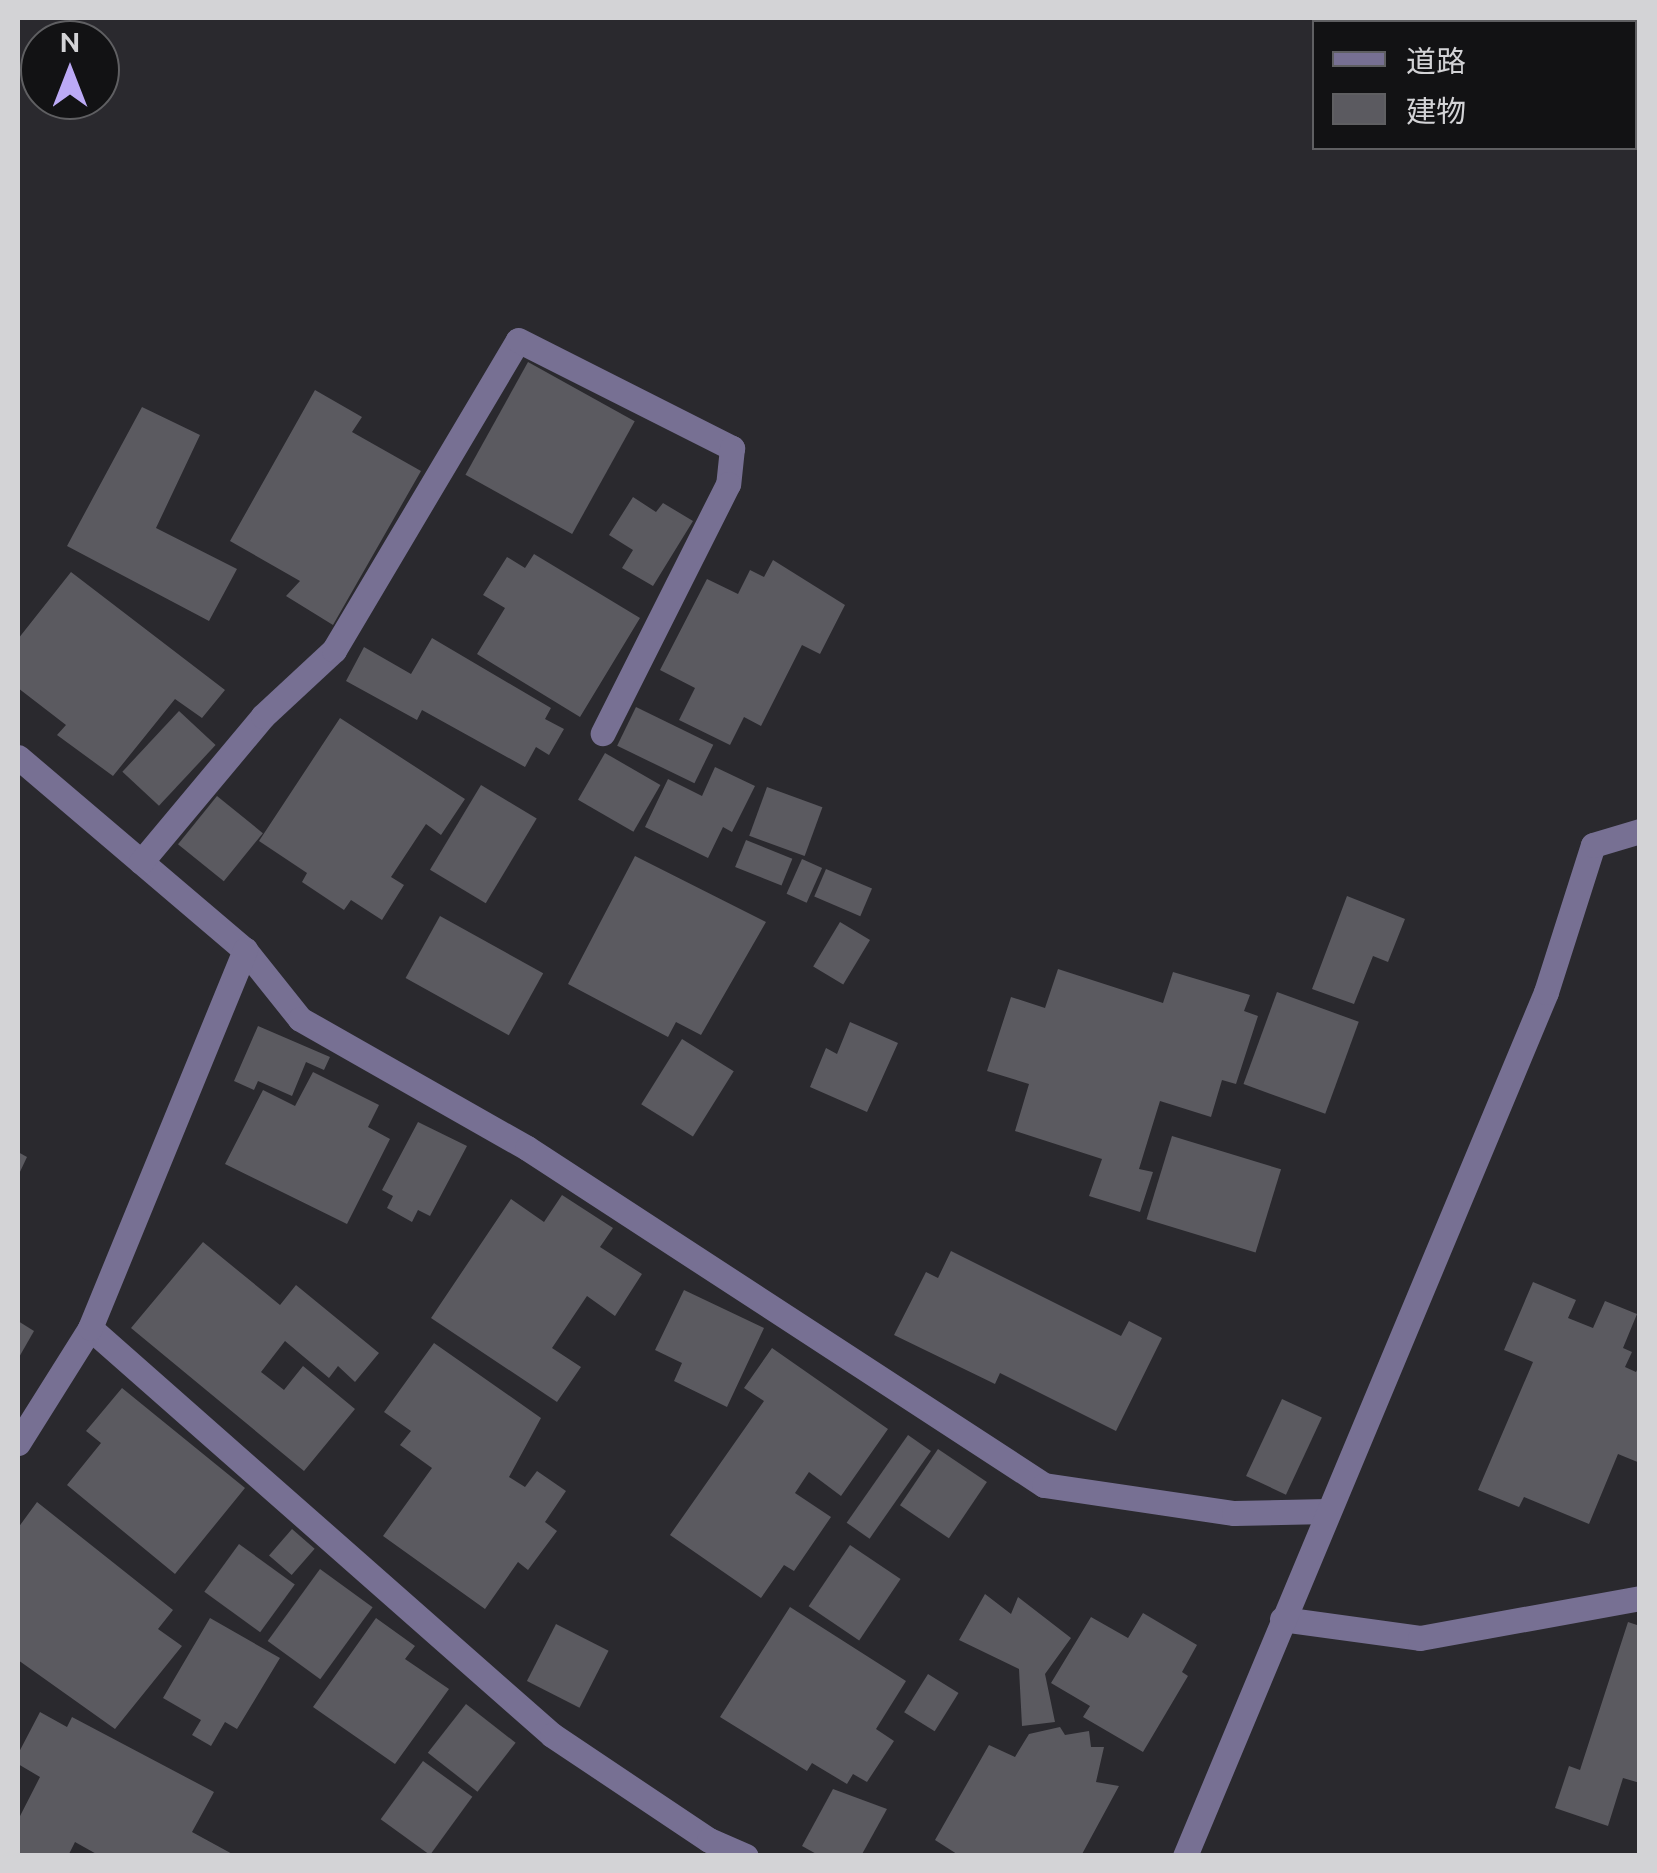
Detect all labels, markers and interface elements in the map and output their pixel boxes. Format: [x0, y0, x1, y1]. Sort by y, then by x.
north arrow [20, 20, 120, 120]
legend [1312, 20, 1637, 150]
text: N [60, 26, 80, 57]
text: 道路 [1406, 44, 1466, 78]
text: 建物 [1406, 94, 1466, 128]

